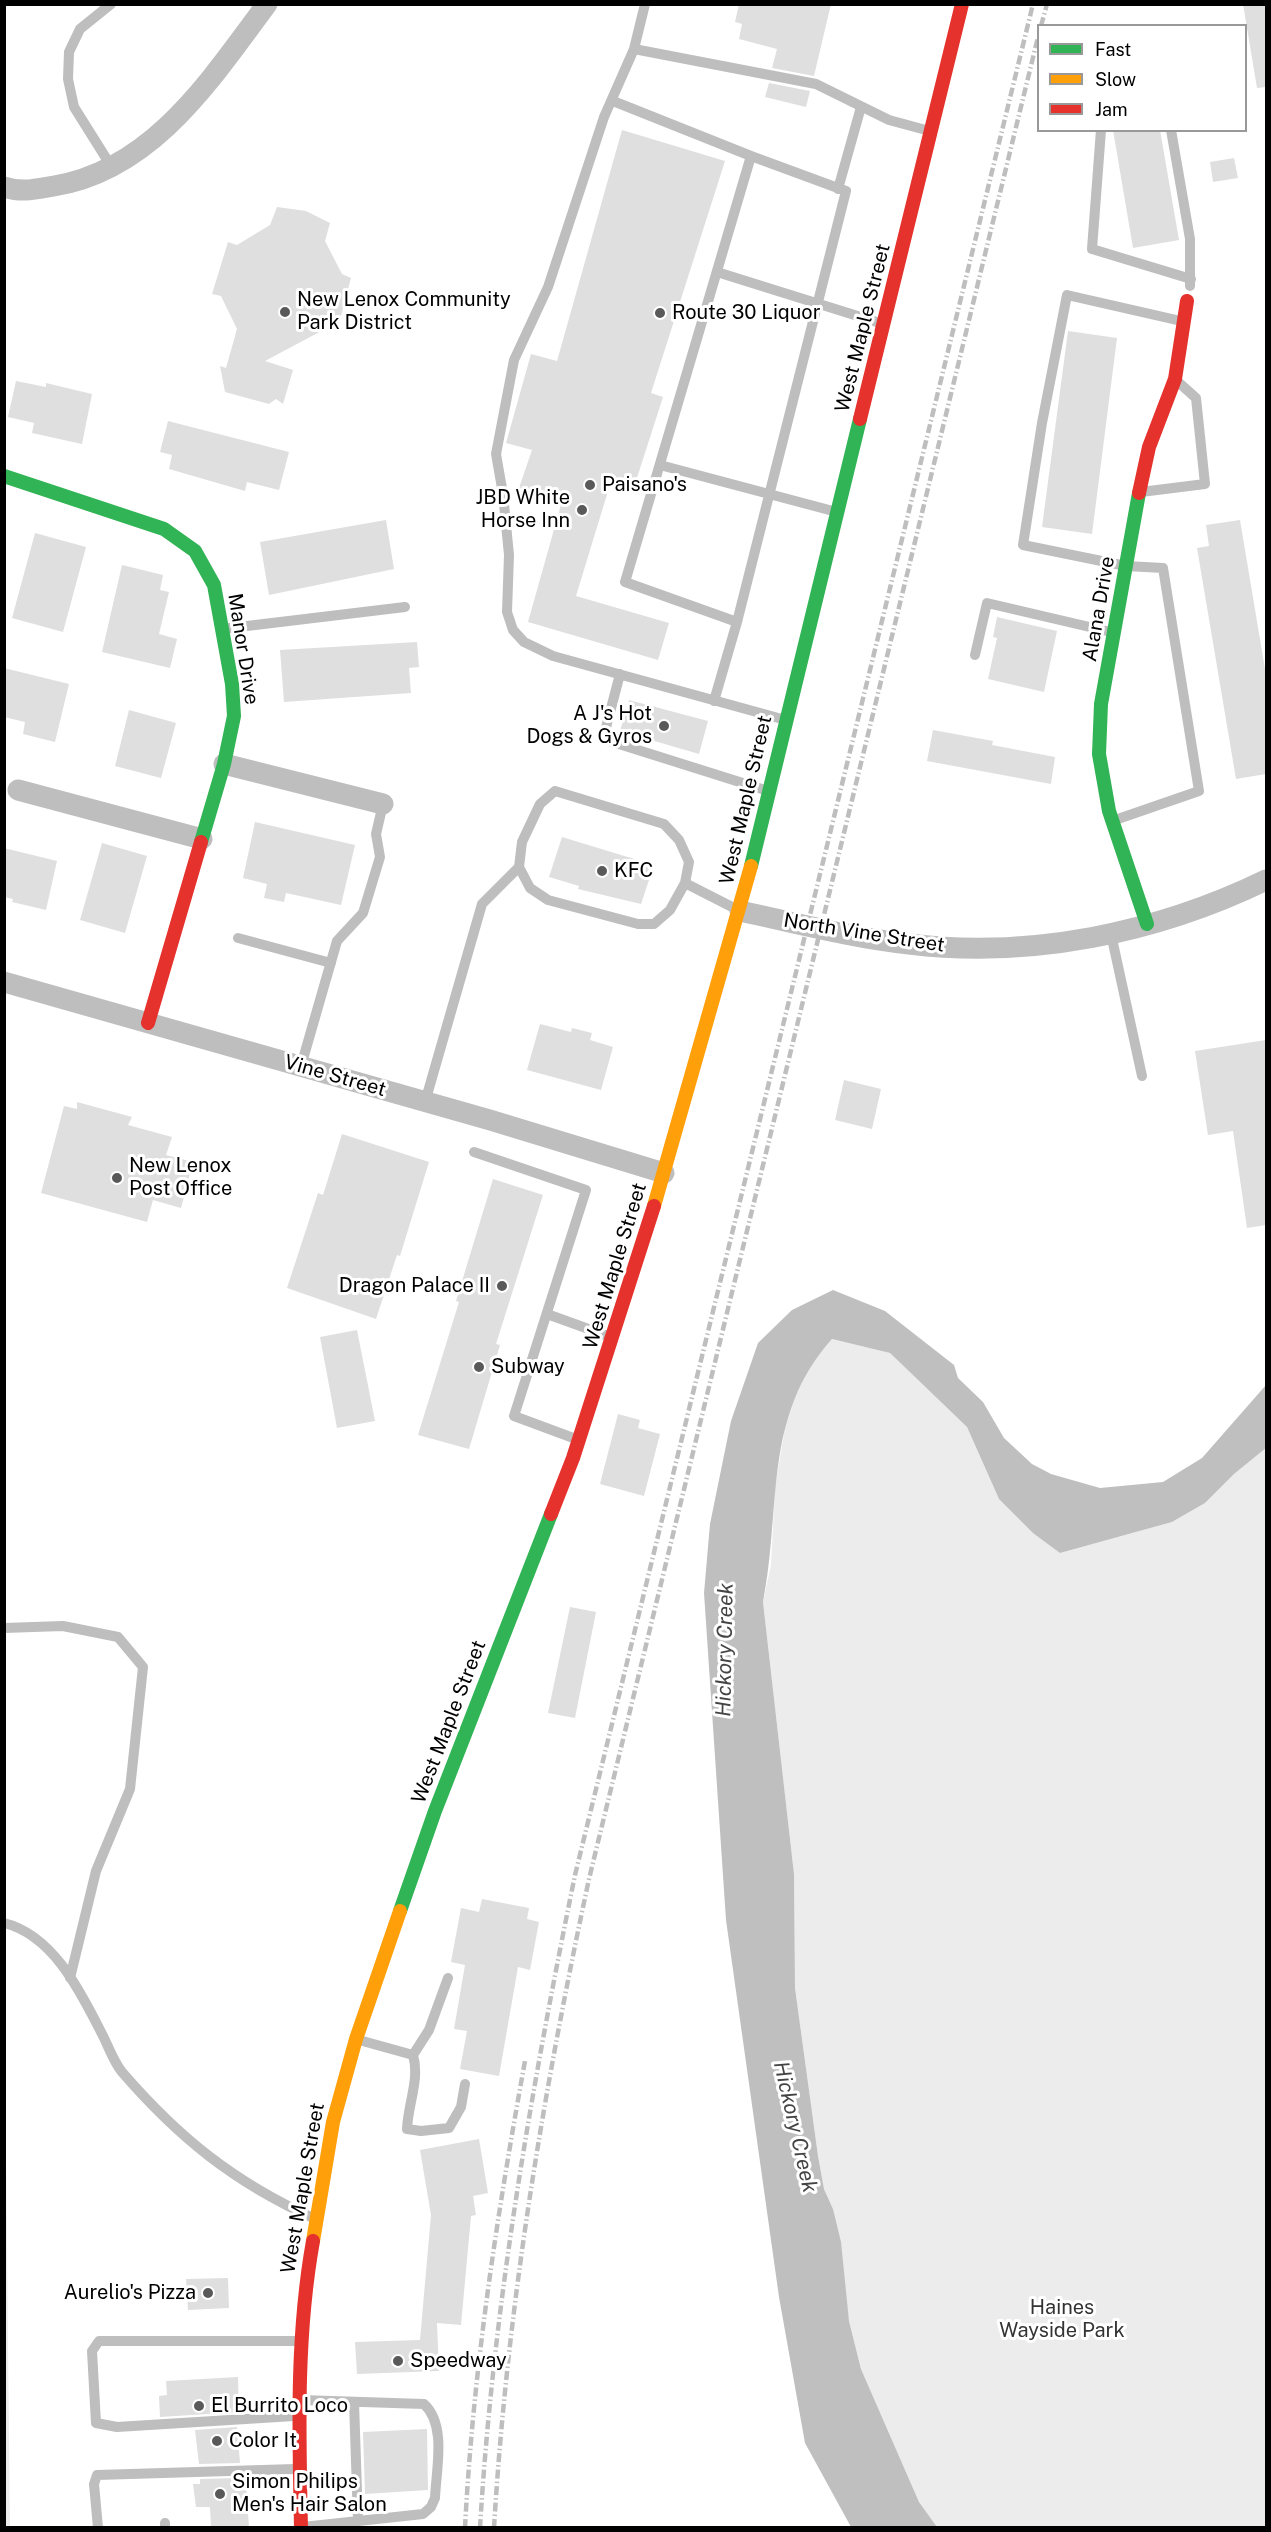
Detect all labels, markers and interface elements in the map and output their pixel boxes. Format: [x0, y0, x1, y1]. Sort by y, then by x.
legend [1037, 24, 1247, 132]
text: Fast [1095, 39, 1131, 60]
text: Slow [1095, 69, 1136, 90]
text: Jam [1095, 99, 1128, 120]
street label: West Maple Street [830, 241, 896, 415]
place label: New Lenox Community Park District [297, 288, 511, 335]
place label: Route 30 Liquor [672, 301, 821, 325]
marker: New Lenox Community Park District [278, 305, 292, 319]
marker: Route 30 Liquor [653, 306, 667, 320]
place label: Paisano's [602, 473, 687, 497]
marker: Paisano's [583, 478, 597, 492]
place label: JBD White Horse Inn [476, 486, 570, 533]
marker: JBD White Horse Inn [575, 503, 589, 517]
street label: Alana Drive [1078, 554, 1120, 664]
street label: Manor Drive [222, 592, 264, 706]
place label: A J's Hot Dogs & Gyros [526, 702, 652, 749]
street label: West Maple Street [715, 713, 777, 887]
marker: A J's Hot Dogs & Gyros [657, 719, 671, 733]
place label: KFC [614, 859, 653, 883]
marker: KFC [595, 864, 609, 878]
street label: North Vine Street [782, 908, 946, 958]
street label: Vine Street [281, 1050, 389, 1102]
place label: New Lenox Post Office [129, 1154, 232, 1201]
marker: New Lenox Post Office [110, 1171, 124, 1185]
street label: West Maple Street [578, 1180, 652, 1352]
place label: Dragon Palace II [339, 1274, 490, 1298]
marker: Dragon Palace II [495, 1279, 509, 1293]
place label: Subway [491, 1355, 565, 1379]
marker: Subway [472, 1360, 486, 1374]
water label: Hickory Creek [711, 1583, 739, 1717]
street label: West Maple Street [407, 1637, 491, 1807]
water label: Hickory Creek [768, 2059, 822, 2195]
street label: West Maple Street [276, 2101, 330, 2275]
place label: Aurelio's Pizza [64, 2281, 196, 2305]
marker: Aurelio's Pizza [201, 2286, 215, 2300]
park label: Haines Wayside Park [999, 2296, 1125, 2343]
place label: Speedway [410, 2349, 507, 2373]
marker: Speedway [391, 2354, 405, 2368]
place label: El Burrito Loco [211, 2394, 348, 2418]
marker: El Burrito Loco [192, 2399, 206, 2413]
place label: Color It [229, 2429, 297, 2453]
marker: Color It [210, 2434, 224, 2448]
place label: Simon Philips Men's Hair Salon [232, 2470, 387, 2517]
marker: Simon Philips Men's Hair Salon [213, 2487, 227, 2501]

